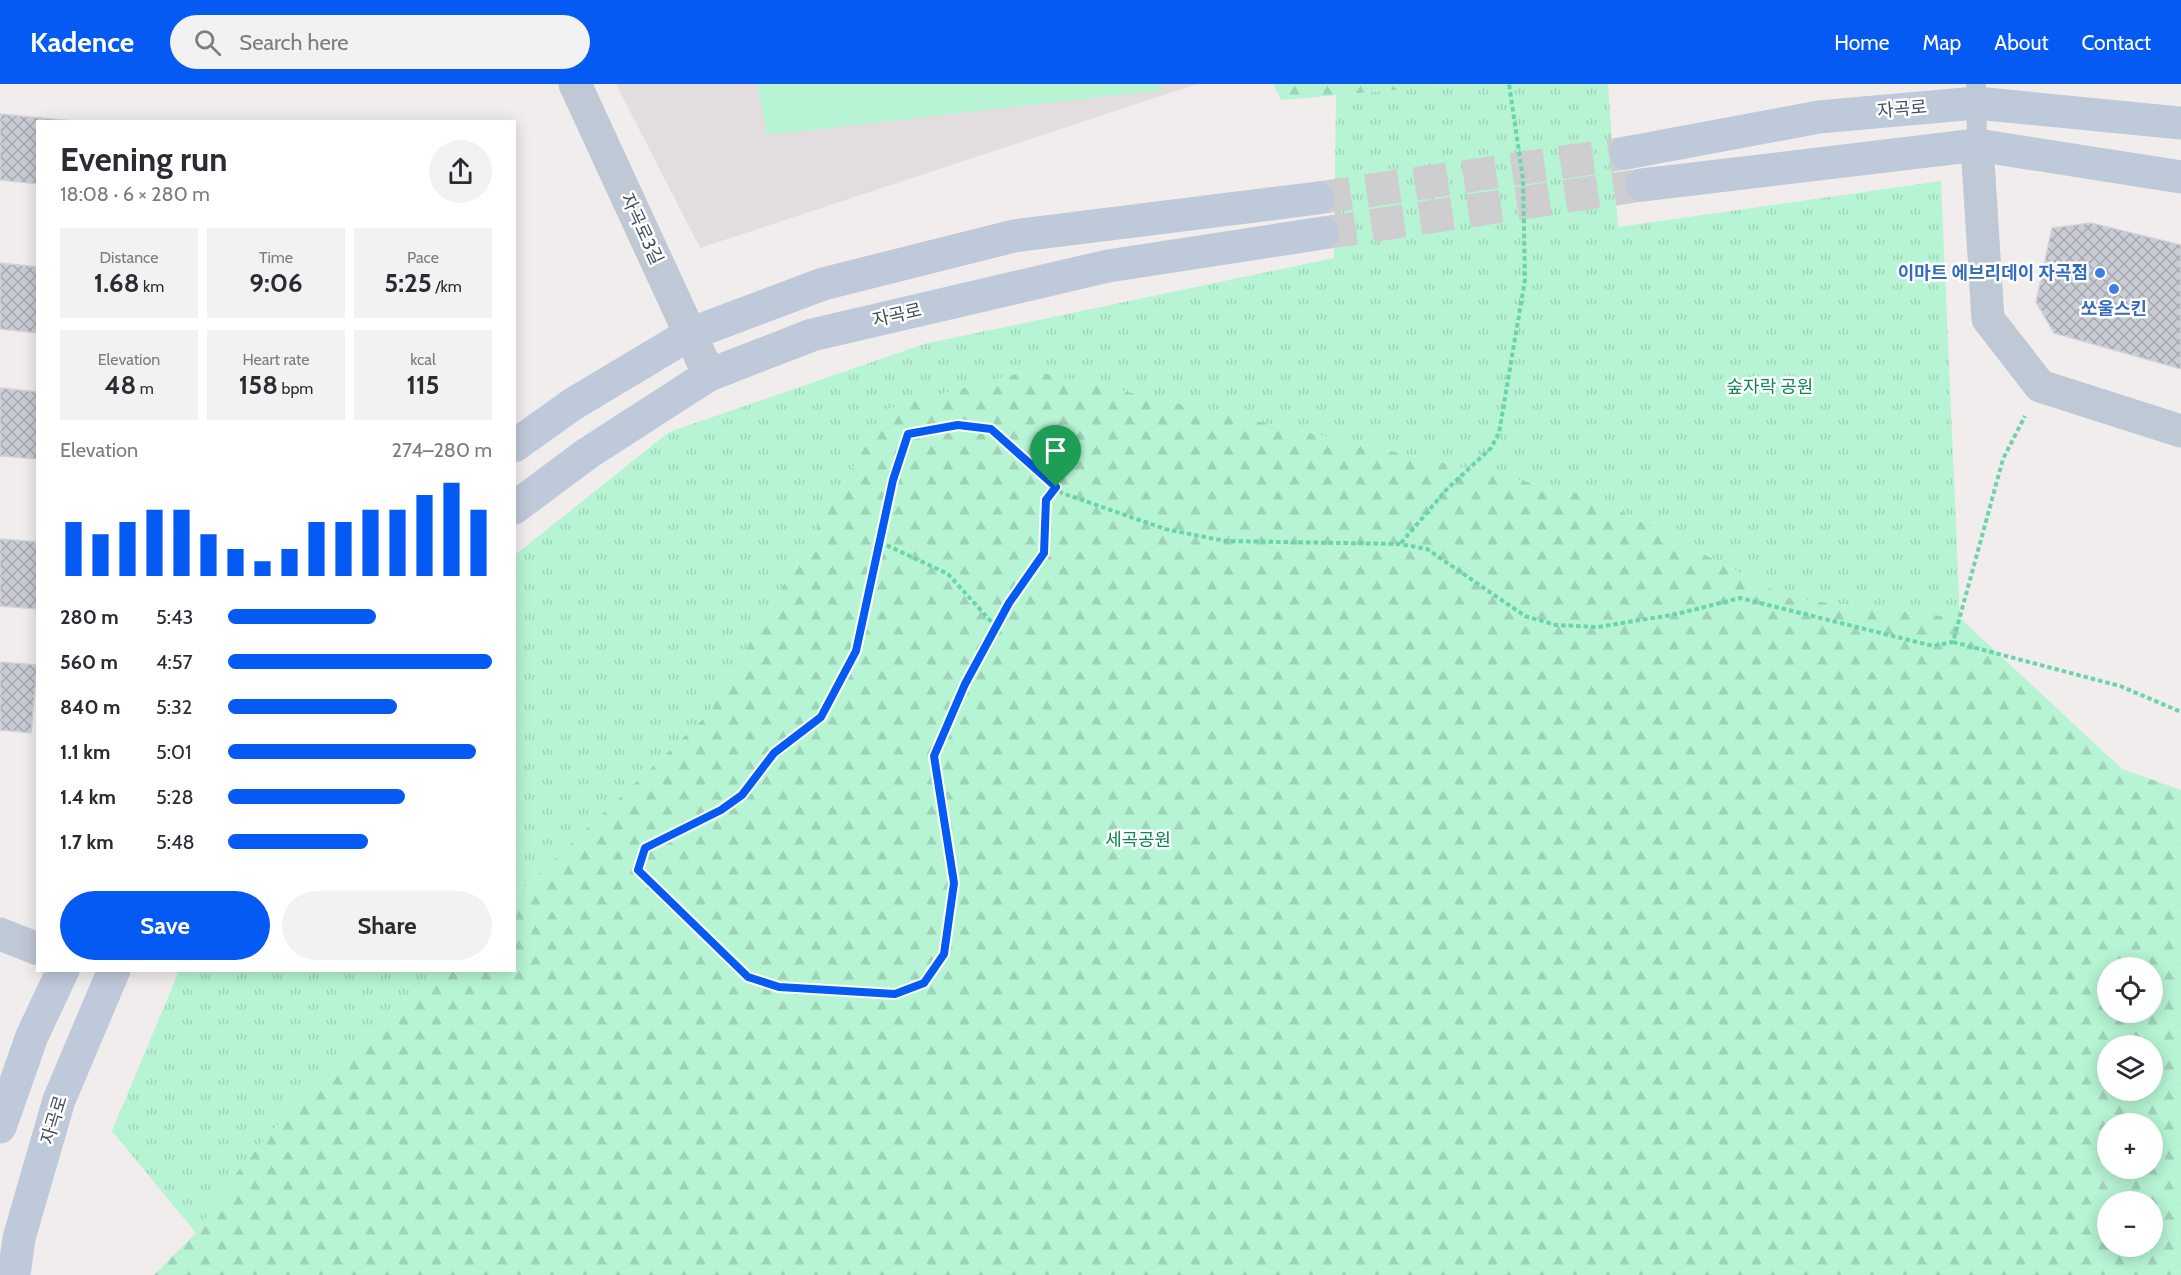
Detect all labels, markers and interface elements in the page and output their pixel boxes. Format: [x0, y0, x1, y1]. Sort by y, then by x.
search box [170, 15, 590, 69]
text: Kadence [30, 25, 134, 59]
icon: search [191, 26, 224, 59]
text: Search here [239, 29, 349, 56]
text: Home [1834, 30, 1890, 55]
text: Map [1923, 30, 1961, 55]
text: About [1994, 30, 2048, 55]
text: Contact [2081, 30, 2151, 55]
street label: 자곡로 [1876, 96, 1928, 122]
text: Evening run [60, 139, 227, 179]
button: share [429, 140, 492, 203]
text: 18:08 · 6 × 280 m [60, 182, 210, 206]
street label: 자곡로3길 [616, 190, 668, 268]
text: Distance [100, 248, 158, 267]
text: Time [259, 248, 293, 267]
text: Pace [407, 248, 439, 267]
place label: 이마트 에브리데이 자곡점 [1898, 262, 2088, 284]
marker: 이마트 에브리데이 자곡점 [2093, 266, 2107, 280]
text: 1.68 [94, 267, 139, 299]
text: 9:06 [249, 267, 303, 299]
text: 5:25 [384, 267, 432, 299]
text: km [139, 277, 164, 296]
text: /km [432, 277, 462, 296]
marker: 쏘울스킨 [2107, 282, 2121, 296]
place label: 쏘울스킨 [2081, 298, 2147, 320]
street label: 자곡로 [870, 299, 924, 331]
text: Elevation [98, 350, 160, 369]
text: Heart rate [243, 350, 309, 369]
text: kcal [410, 350, 436, 369]
text: 48 [104, 369, 136, 401]
text: 158 [239, 369, 278, 401]
text: 115 [406, 369, 440, 401]
park label: 숲자락 공원 [1727, 376, 1813, 398]
text: m [136, 379, 154, 398]
text: bpm [278, 379, 313, 398]
pin [1030, 425, 1081, 487]
icon: arrive [1039, 434, 1072, 467]
text: Elevation [60, 438, 138, 462]
text: 274–280 m [391, 438, 492, 462]
text: 280 m [60, 605, 119, 629]
text: 5:43 [156, 605, 193, 629]
text: 560 m [60, 650, 118, 674]
text: 4:57 [156, 650, 193, 674]
text: 840 m [60, 695, 121, 719]
text: 5:32 [156, 695, 192, 719]
text: 1.1 km [60, 740, 110, 764]
text: 5:01 [156, 740, 191, 764]
text: 1.4 km [60, 785, 116, 809]
text: 5:28 [156, 785, 194, 809]
park label: 세곡공원 [1105, 829, 1171, 851]
text: 1.7 km [60, 830, 114, 854]
text: 5:48 [156, 830, 195, 854]
button: Save [60, 891, 270, 960]
button: Share [282, 891, 492, 960]
map controls [2097, 957, 2163, 1257]
button: locate [2097, 957, 2163, 1023]
button: layers [2097, 1035, 2163, 1101]
street label: 자곡로 [36, 1093, 72, 1147]
button: + [2097, 1113, 2163, 1179]
button: − [2097, 1191, 2163, 1257]

